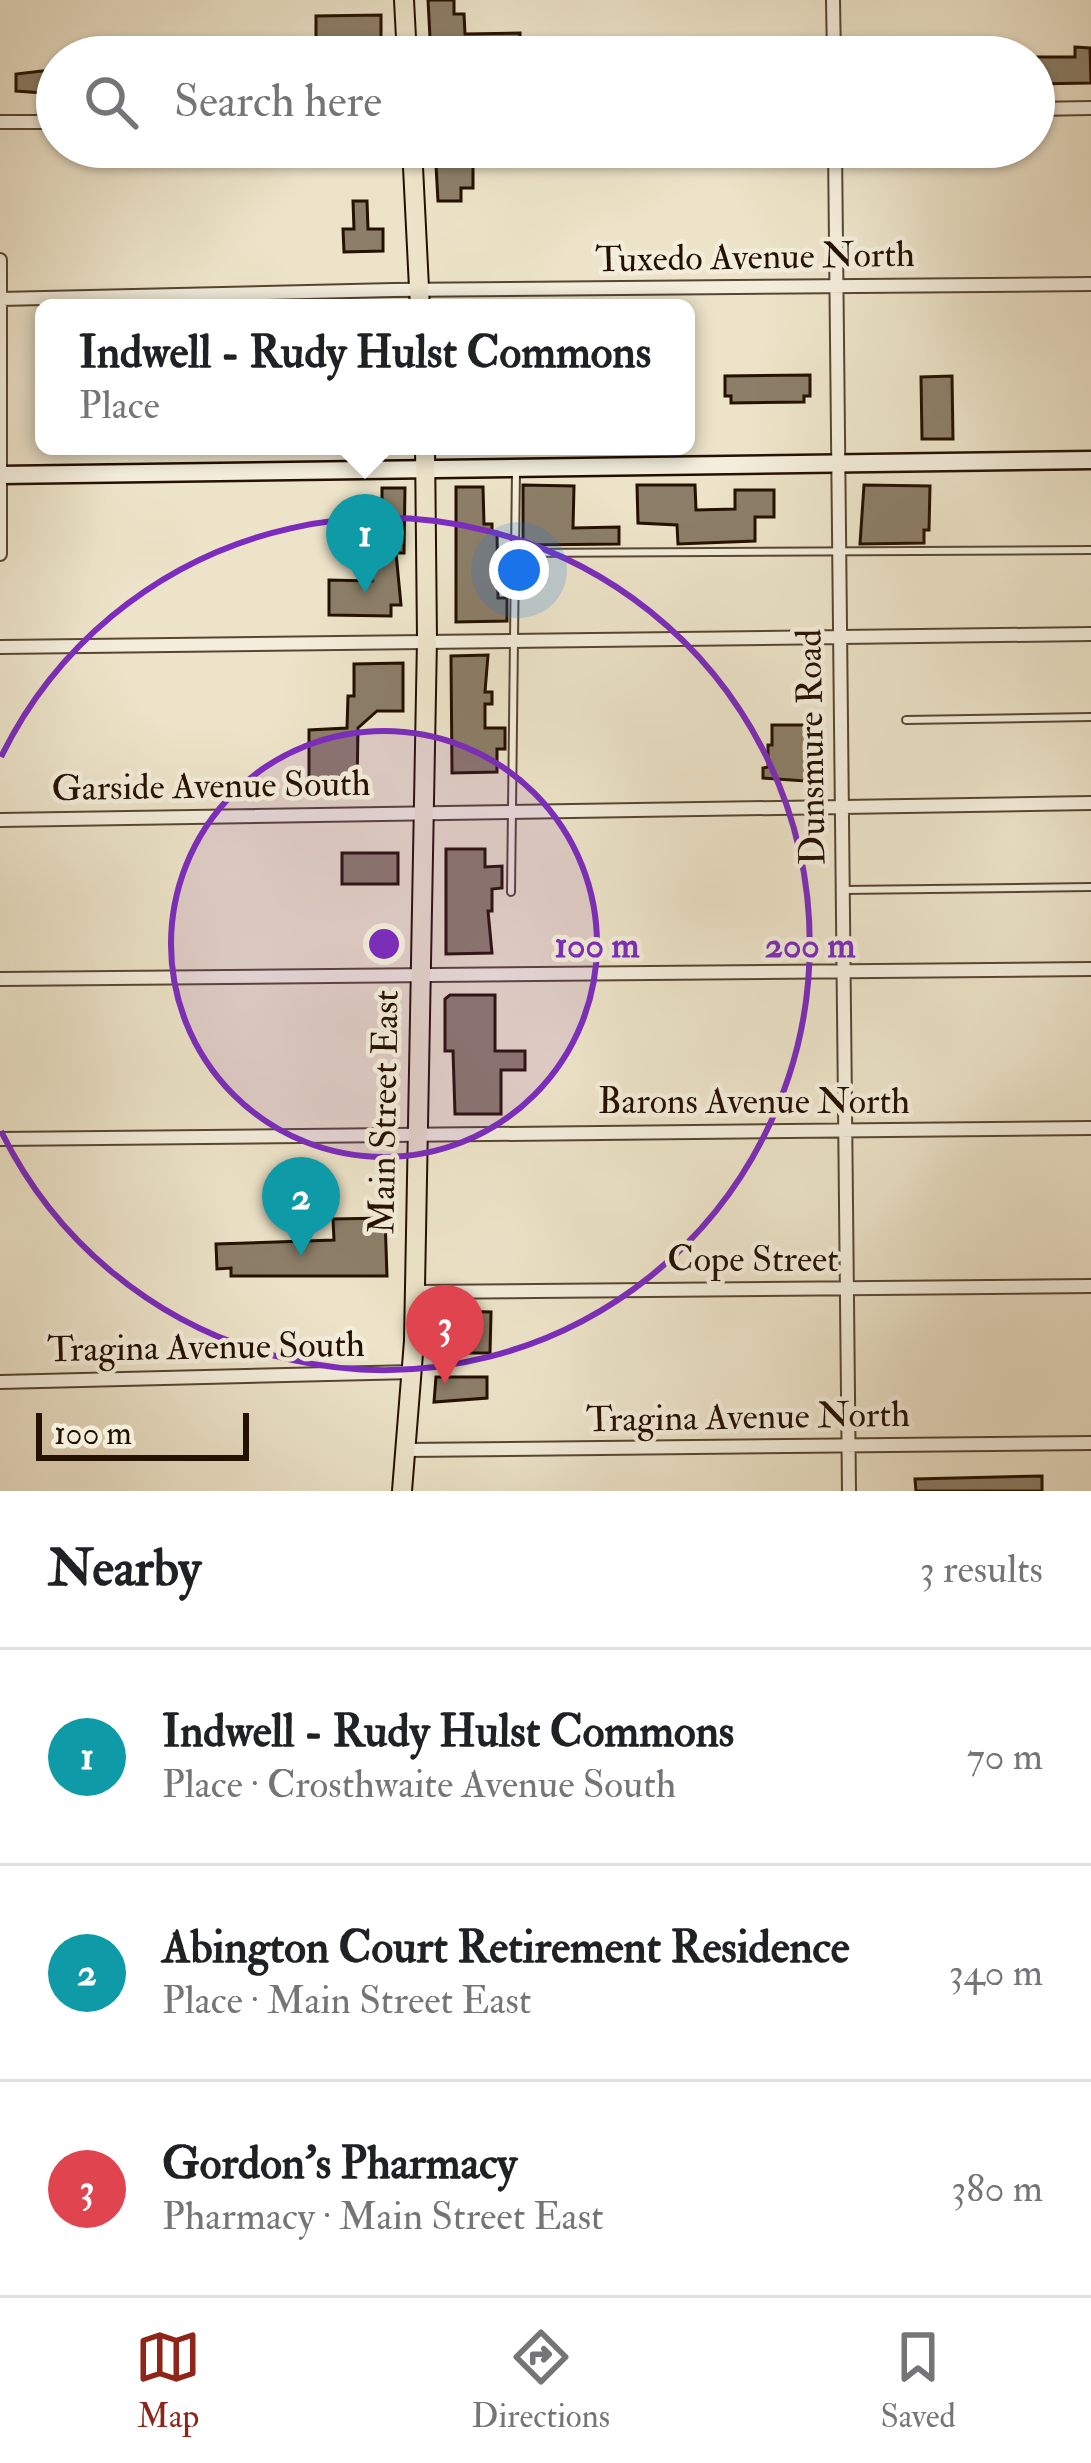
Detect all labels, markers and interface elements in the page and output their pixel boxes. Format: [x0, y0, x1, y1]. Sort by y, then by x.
search box [36, 36, 1055, 168]
icon: search [78, 69, 144, 135]
text: Search here [174, 74, 382, 130]
street label: Tuxedo Avenue North [595, 232, 915, 282]
popup [35, 299, 695, 455]
text: Indwell - Rudy Hulst Commons [79, 325, 651, 381]
text: Place [79, 381, 160, 430]
pin: 1 [326, 494, 404, 593]
your location [489, 540, 549, 600]
street label: Dunsmure Road [786, 628, 836, 866]
street label: Garside Avenue South [51, 761, 371, 811]
centre of rings [363, 923, 405, 965]
text: 100 m [554, 923, 640, 968]
text: 200 m [765, 923, 855, 968]
street label: Main Street East [359, 990, 409, 1234]
street label: Barons Avenue North [598, 1079, 910, 1124]
pin: 2 [262, 1157, 340, 1256]
street label: Cope Street [667, 1237, 839, 1282]
pin: 3 [406, 1285, 484, 1384]
street label: Tragina Avenue South [47, 1322, 365, 1372]
street label: Tragina Avenue North [586, 1392, 910, 1442]
scale bar [36, 1407, 249, 1460]
text: 100 m [54, 1413, 132, 1454]
text: Nearby [48, 1537, 201, 1601]
text: 3 results [920, 1545, 1043, 1594]
text: Indwell - Rudy Hulst Commons [162, 1704, 734, 1760]
text: 1 [80, 1732, 94, 1781]
text: 70 m [967, 1732, 1043, 1781]
text: Place · Crosthwaite Avenue South [162, 1760, 676, 1809]
text: Abington Court Retirement Residence [162, 1920, 849, 1976]
text: 2 [77, 1948, 97, 1997]
text: 340 m [949, 1948, 1043, 1997]
text: Place · Main Street East [162, 1976, 532, 2025]
text: Gordon’s Pharmacy [162, 2136, 517, 2192]
text: 3 [80, 2164, 94, 2213]
text: 380 m [951, 2164, 1043, 2213]
text: Pharmacy · Main Street East [162, 2192, 604, 2241]
tab: Map [135, 2324, 201, 2437]
tab: Directions [472, 2324, 610, 2437]
tab: Saved [880, 2324, 956, 2437]

